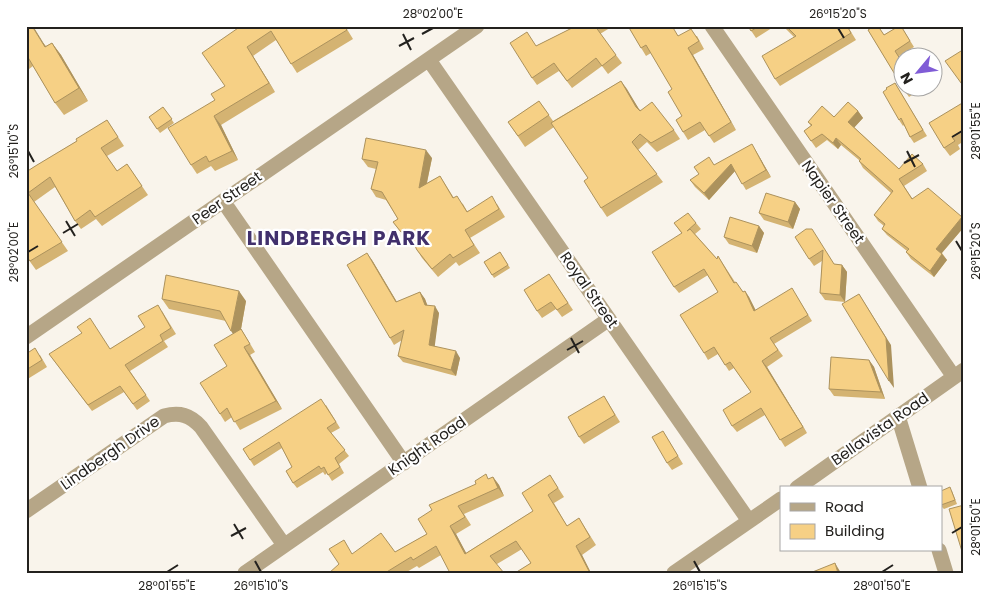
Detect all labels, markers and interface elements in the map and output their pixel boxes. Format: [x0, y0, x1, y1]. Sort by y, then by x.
text: 28°02'00"E [403, 5, 463, 22]
text: 26°15'20"S [809, 5, 867, 22]
north arrow [892, 48, 942, 98]
text: N [895, 69, 918, 88]
text: 28°01'55"E [967, 102, 984, 160]
text: 26°15'10"S [5, 124, 22, 178]
street label: Napier Street [797, 156, 870, 248]
street label: Peer Street [188, 166, 266, 229]
text: 28°02'00"E [5, 222, 22, 282]
text: 26°15'20"S [967, 222, 984, 280]
district label: LINDBERGH PARK [247, 224, 431, 252]
street label: Royal Street [555, 247, 624, 332]
street label: Bellavista Road [827, 387, 933, 470]
street label: Lindbergh Drive [56, 411, 163, 495]
street label: Knight Road [384, 411, 470, 480]
legend [780, 486, 942, 552]
text: Road [825, 496, 864, 517]
text: 28°01'50"E [967, 498, 984, 556]
text: Building [825, 520, 885, 541]
text: 28°01'55"E [138, 577, 196, 594]
text: 26°15'10"S [234, 577, 288, 594]
text: 26°15'15"S [673, 577, 727, 594]
text: 28°01'50"E [853, 577, 911, 594]

